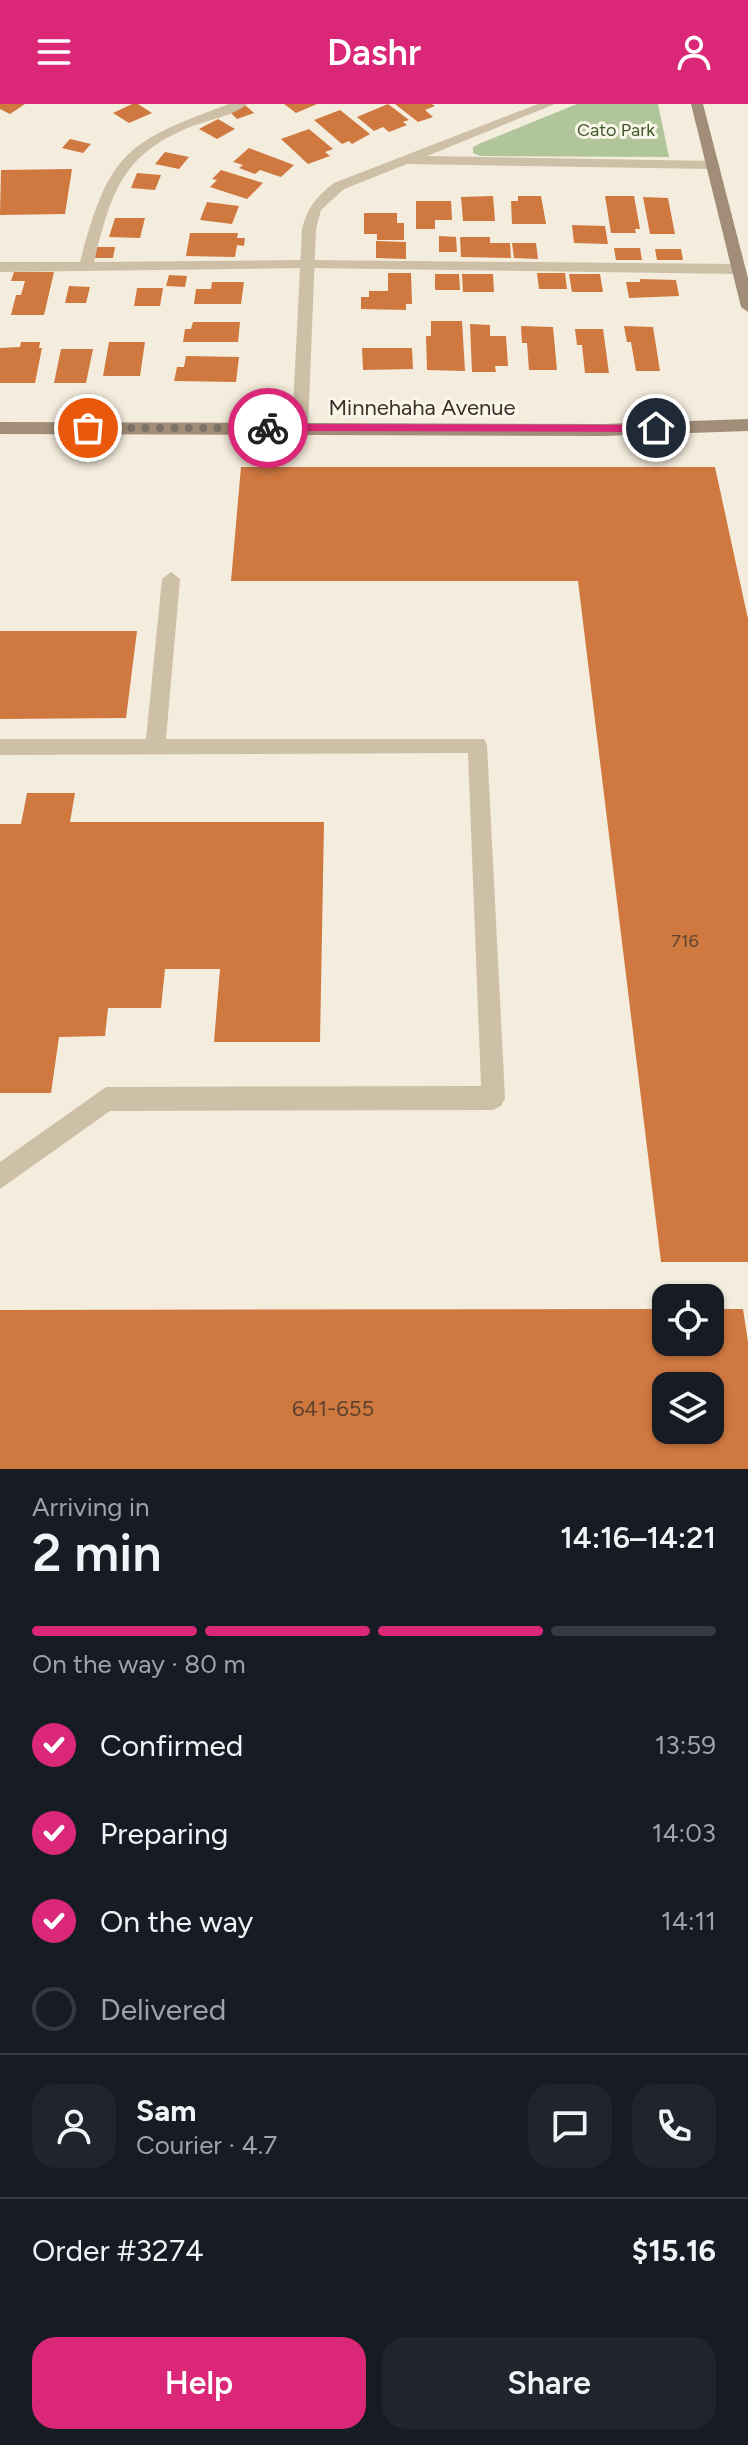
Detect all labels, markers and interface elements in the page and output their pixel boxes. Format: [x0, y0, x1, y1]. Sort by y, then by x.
icon: menu [32, 30, 76, 74]
icon: person [672, 30, 716, 74]
text: Dashr [327, 31, 421, 74]
park label: Cato Park [577, 119, 655, 141]
courier [228, 388, 308, 468]
pin [54, 394, 122, 462]
street label: Minnehaha Avenue [328, 394, 516, 421]
pin [622, 394, 690, 462]
icon: bag [66, 406, 110, 450]
icon: bike [246, 406, 290, 450]
icon: home [634, 406, 678, 450]
house number: 716 [671, 930, 699, 952]
map controls [652, 1284, 724, 1444]
button: locate [652, 1284, 724, 1356]
button: layers [652, 1372, 724, 1444]
house number: 641-655 [292, 1395, 374, 1422]
text: Arriving in [32, 1491, 150, 1523]
text: 14:16–14:21 [560, 1519, 716, 1556]
text: 2 min [32, 1522, 161, 1584]
text: On the way · 80 m [32, 1648, 246, 1680]
icon: check [32, 1723, 76, 1767]
text: Confirmed [100, 1727, 243, 1764]
text: 13:59 [655, 1729, 716, 1761]
icon: check [32, 1811, 76, 1855]
text: Preparing [100, 1815, 228, 1852]
text: 14:03 [652, 1817, 716, 1849]
icon: check [32, 1899, 76, 1943]
text: On the way [100, 1903, 253, 1940]
text: 14:11 [661, 1905, 716, 1937]
text: Delivered [100, 1991, 226, 2028]
button: person [32, 2084, 116, 2168]
button: chat [528, 2084, 612, 2168]
button: phone [632, 2084, 716, 2168]
text: Sam [136, 2092, 196, 2129]
text: Courier · 4.7 [136, 2129, 277, 2161]
text: Order #3274 [32, 2232, 204, 2269]
text: $15.16 [632, 2232, 716, 2269]
button: Help [32, 2337, 366, 2429]
button: Share [382, 2337, 716, 2429]

